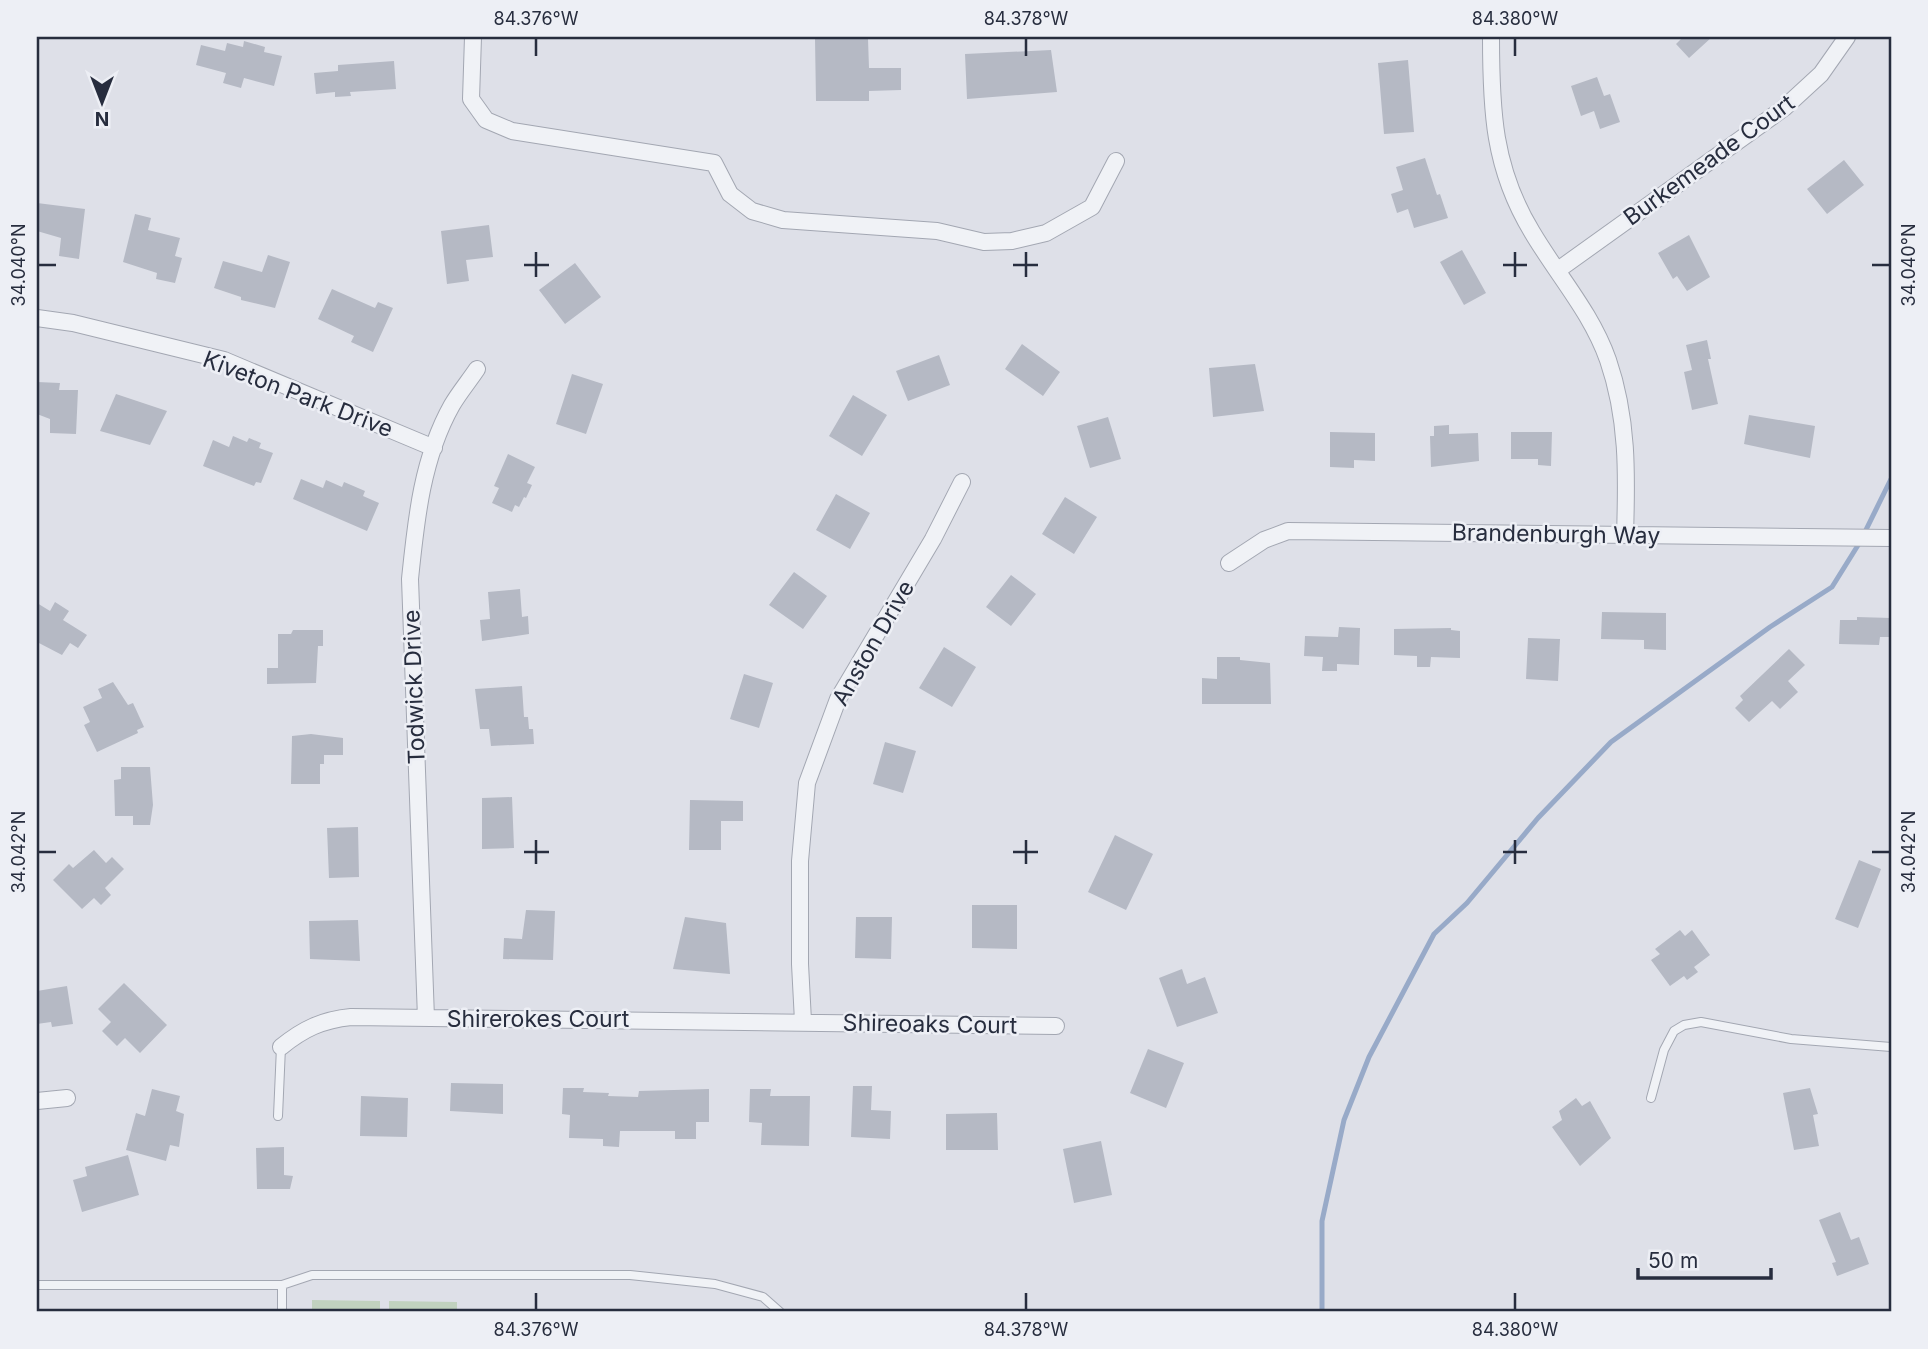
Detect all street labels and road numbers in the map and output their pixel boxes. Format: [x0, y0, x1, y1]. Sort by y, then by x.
street label: Burkemeade Court [1618, 88, 1800, 231]
street label: Kiveton Park Drive [199, 345, 397, 443]
street label: Brandenburgh Way [1452, 518, 1661, 550]
street label: Anston Drive [826, 575, 920, 711]
street label: Todwick Drive [397, 609, 431, 765]
street label: Shirerokes Court [447, 1005, 630, 1033]
street label: Shireoaks Court [843, 1008, 1018, 1040]

